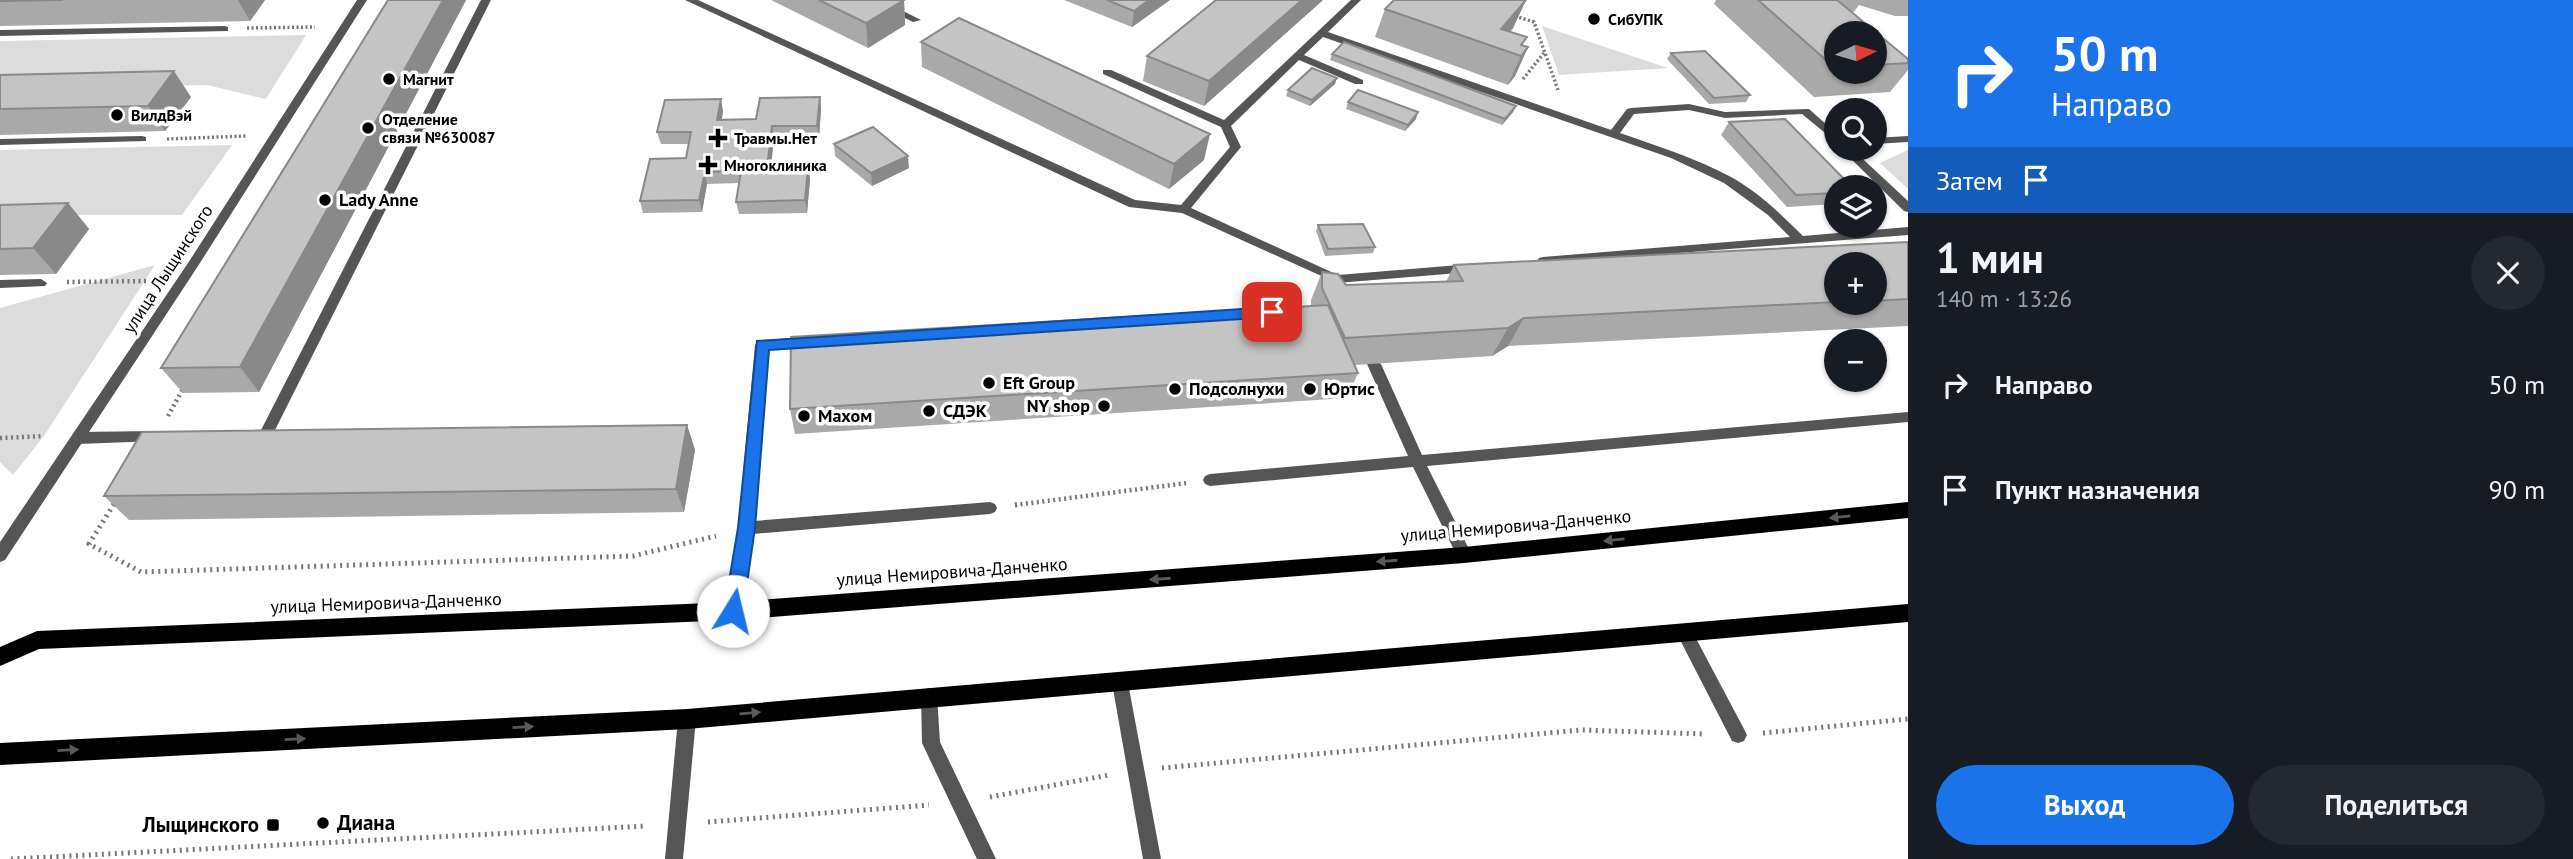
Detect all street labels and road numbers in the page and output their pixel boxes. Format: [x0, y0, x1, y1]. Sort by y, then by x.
street label: улица Лыщинского [117, 200, 218, 337]
street label: улица Немировича-Данченко [1400, 504, 1632, 547]
street label: улица Немировича-Данченко [836, 552, 1068, 591]
street label: улица Немировича-Данченко [270, 587, 502, 618]

